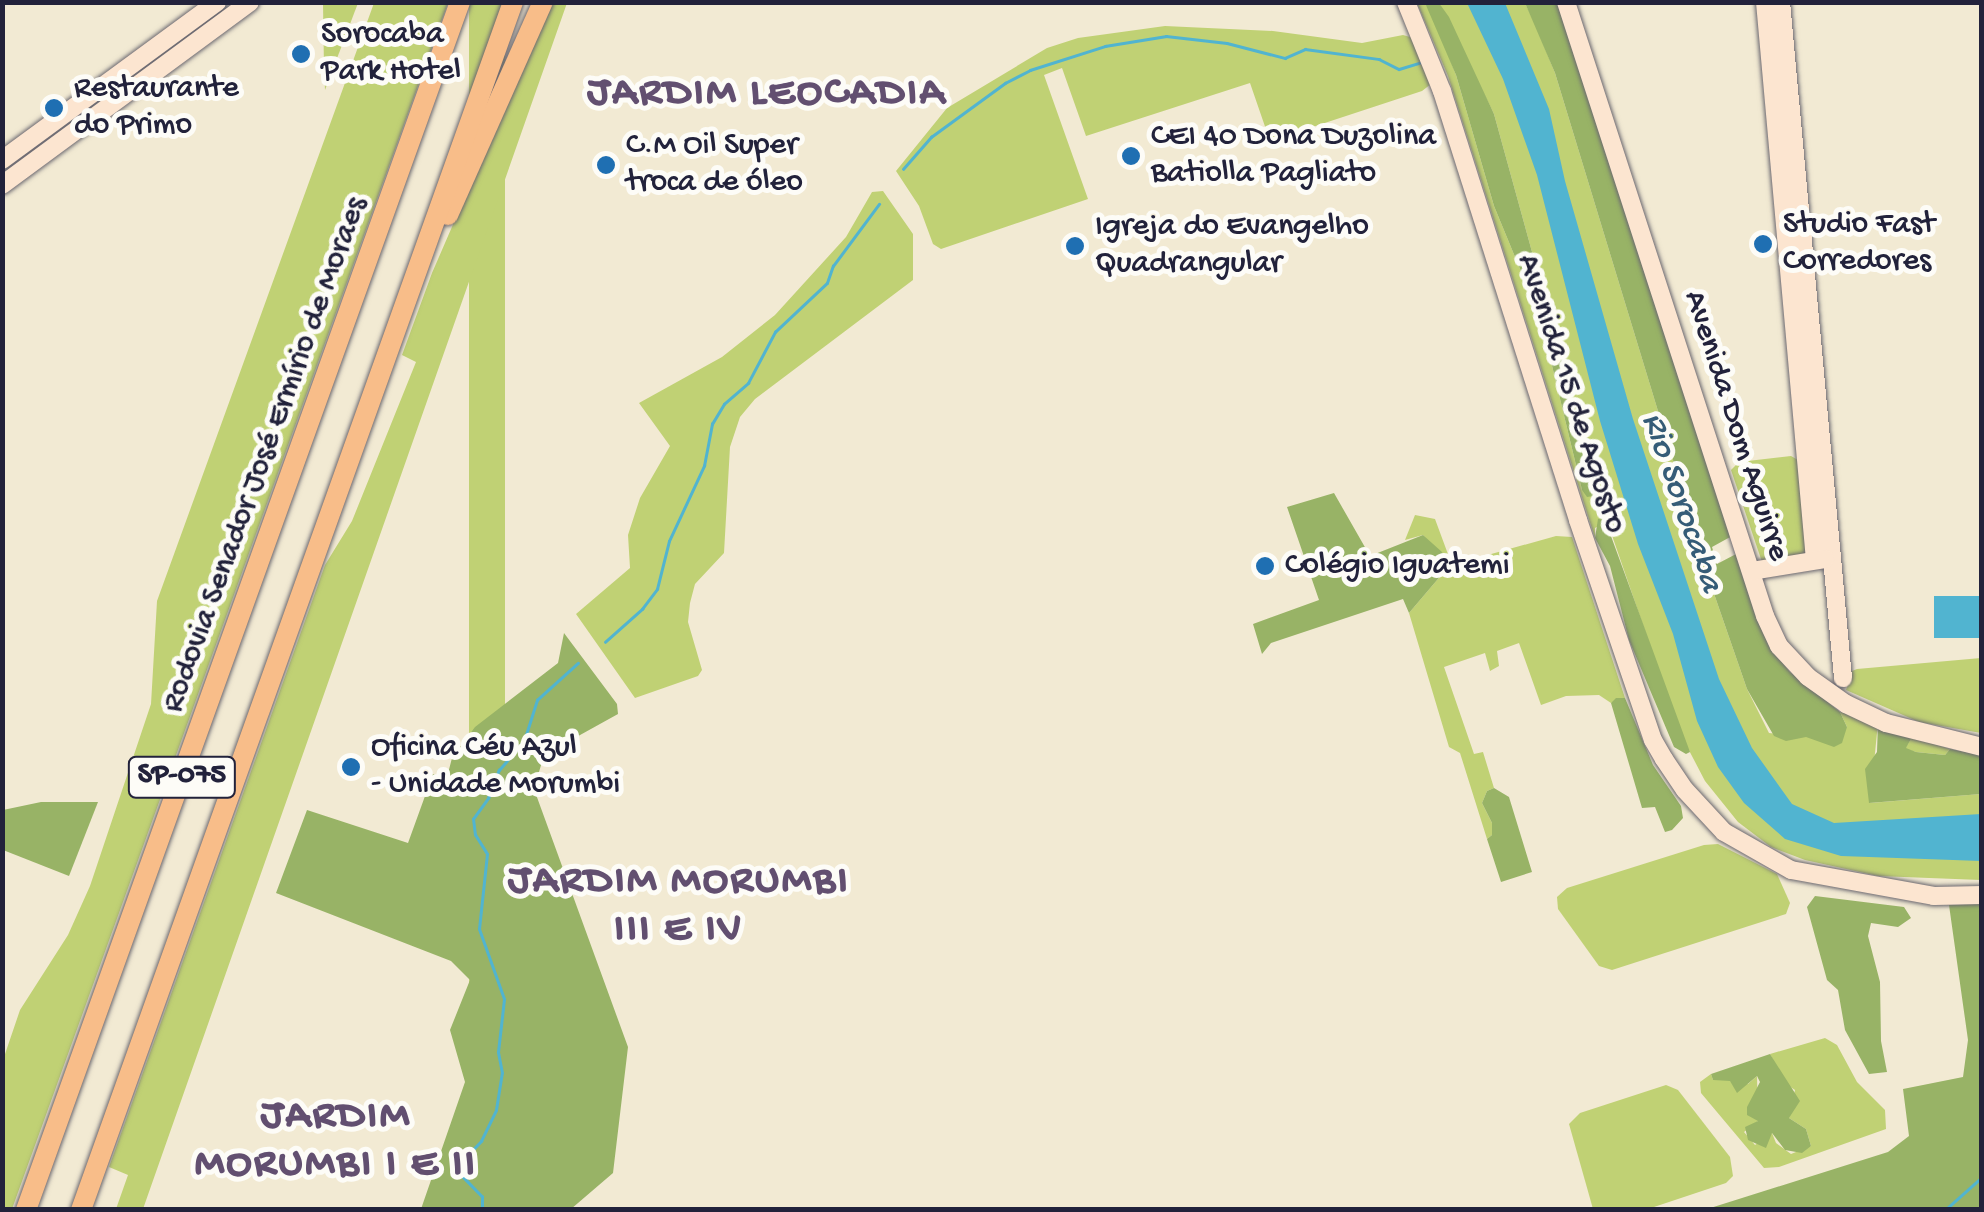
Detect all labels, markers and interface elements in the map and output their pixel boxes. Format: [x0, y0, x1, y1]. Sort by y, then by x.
place label: Sorocaba Park Hotel [321, 17, 461, 92]
marker: Sorocaba Park Hotel [290, 43, 312, 65]
district label: JARDIM LEOCADIA [587, 70, 947, 120]
place label: Restaurante do Primo [74, 71, 239, 146]
marker: Restaurante do Primo [43, 97, 65, 119]
place label: CEI 40 Dona Duzolina Batiolla Pagliato [1151, 119, 1436, 194]
place label: C.M Oil Super troca de óleo [626, 128, 803, 203]
marker: CEI 40 Dona Duzolina Batiolla Pagliato [1120, 145, 1142, 167]
marker: C.M Oil Super troca de óleo [595, 154, 617, 176]
street label: Rodovia Senador José Ermírio de Moraes [155, 192, 377, 718]
place label: Studio Fast Corredores [1783, 207, 1935, 282]
place label: Igreja do Evangelho Quadrangular [1095, 209, 1369, 284]
marker: Studio Fast Corredores [1752, 233, 1774, 255]
marker: Igreja do Evangelho Quadrangular [1064, 235, 1086, 257]
street label: Avenida 15 de Agosto [1507, 250, 1633, 538]
street label: Avenida Dom Aguirre [1673, 286, 1797, 566]
water label: Rio Sorocaba [1630, 408, 1730, 598]
place label: Colégio Iguatemi [1285, 547, 1510, 585]
marker: Colégio Iguatemi [1254, 555, 1276, 577]
place label: Oficina Céu Azul - Unidade Morumbi [371, 730, 620, 805]
road number: SP-075 [127, 752, 237, 802]
marker: Oficina Céu Azul - Unidade Morumbi [340, 756, 362, 778]
district label: JARDIM MORUMBI III E IV [508, 858, 850, 956]
district label: JARDIM MORUMBI I E II [195, 1093, 477, 1192]

